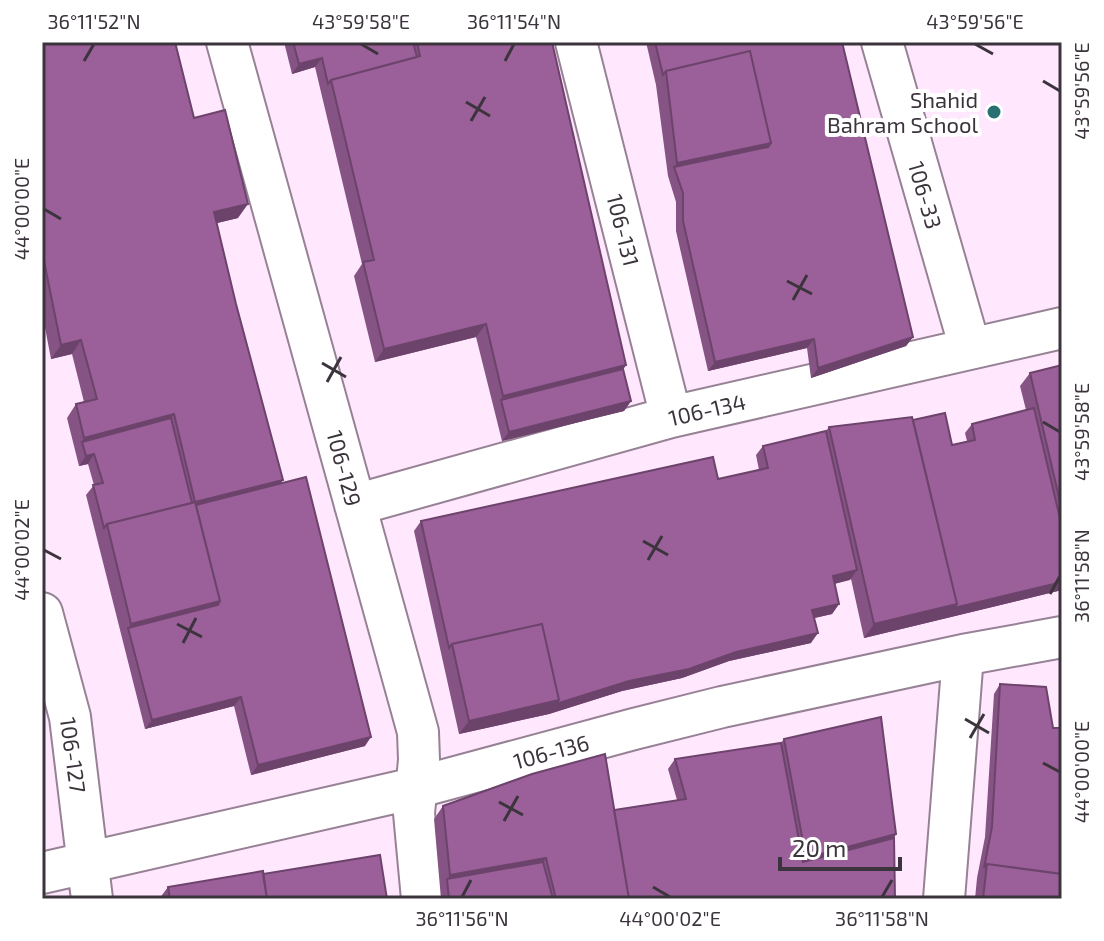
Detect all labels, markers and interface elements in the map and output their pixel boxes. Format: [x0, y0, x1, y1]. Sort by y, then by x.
text: 36°11'52"N [47, 9, 141, 33]
text: 43°59'58"E [312, 9, 410, 33]
text: 36°11'54"N [467, 9, 561, 33]
text: 43°59'56"E [926, 9, 1024, 33]
text: 43°59'56"E [1069, 42, 1093, 140]
place label: Shahid Bahram School [827, 86, 978, 137]
marker: Shahid Bahram School [985, 103, 1003, 121]
text: 44°00'00"E [9, 158, 33, 260]
street label: 106-33 [904, 158, 948, 232]
street label: 106-131 [602, 191, 646, 269]
text: 43°59'58"E [1069, 383, 1093, 481]
street label: 106-134 [666, 388, 748, 430]
street label: 106-129 [322, 427, 368, 509]
text: 44°00'02"E [9, 499, 33, 601]
text: 36°11'58"N [1069, 529, 1093, 623]
street label: 106-127 [56, 715, 92, 795]
text: 44°00'00"E [1069, 721, 1093, 823]
street label: 106-136 [510, 728, 592, 774]
scale bar [780, 821, 900, 871]
text: 20 m [792, 833, 846, 862]
text: 36°11'56"N [415, 906, 509, 930]
text: 44°00'02"E [619, 906, 721, 930]
text: 36°11'58"N [835, 906, 929, 930]

